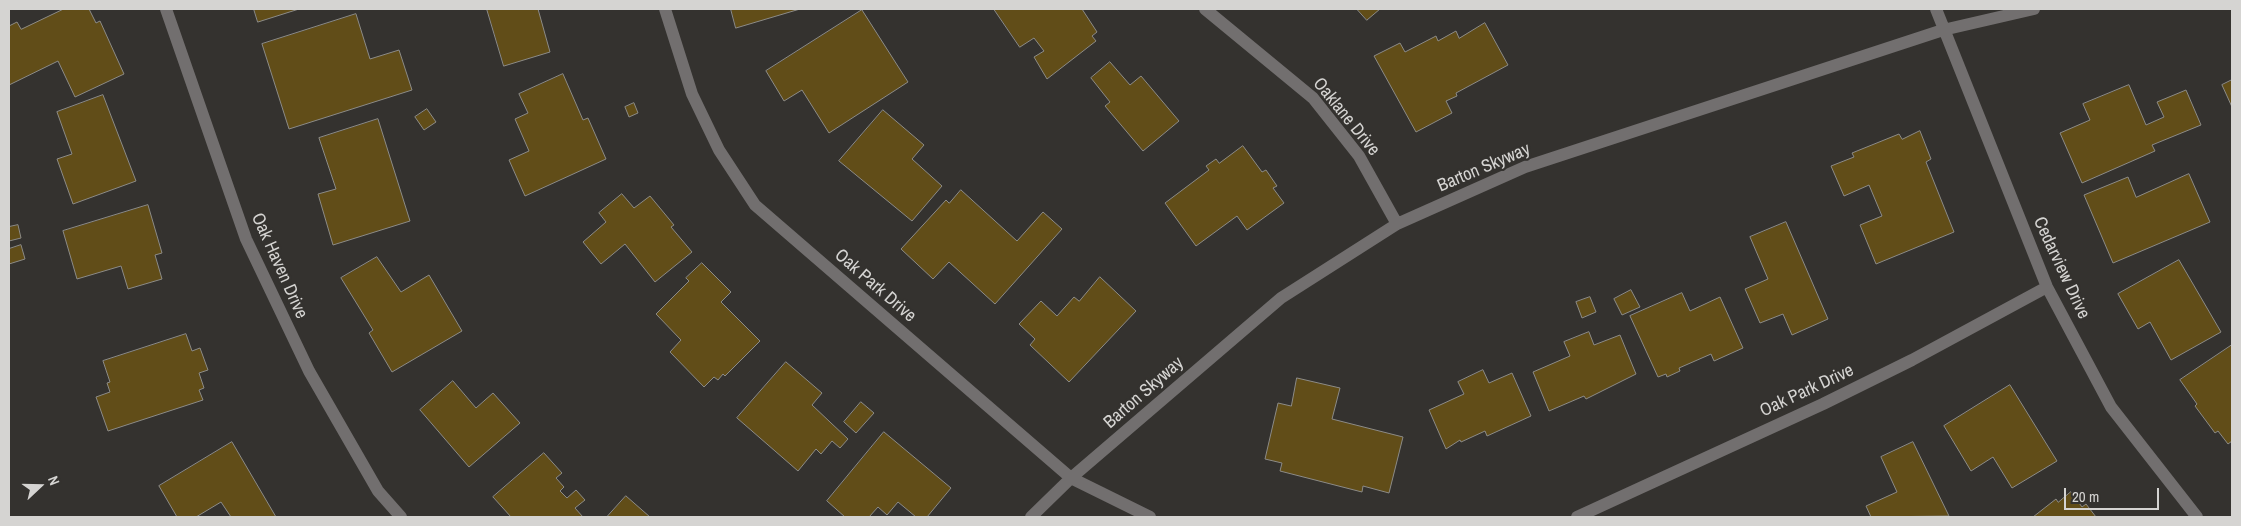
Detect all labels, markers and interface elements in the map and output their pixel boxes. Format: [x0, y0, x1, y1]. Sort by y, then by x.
street label: Oaklane Drive [1308, 74, 1384, 160]
street label: Barton Skyway [1434, 139, 1534, 197]
street label: Oak Haven Drive [246, 210, 312, 322]
street label: Cedarview Drive [2028, 214, 2094, 322]
street label: Oak Park Drive [830, 245, 920, 327]
street label: Barton Skyway [1100, 353, 1188, 433]
street label: Oak Park Drive [1757, 360, 1857, 422]
north arrow [15, 461, 65, 511]
text: N [44, 474, 64, 488]
scale bar [2066, 478, 2161, 510]
text: 20 m [2072, 486, 2099, 507]

